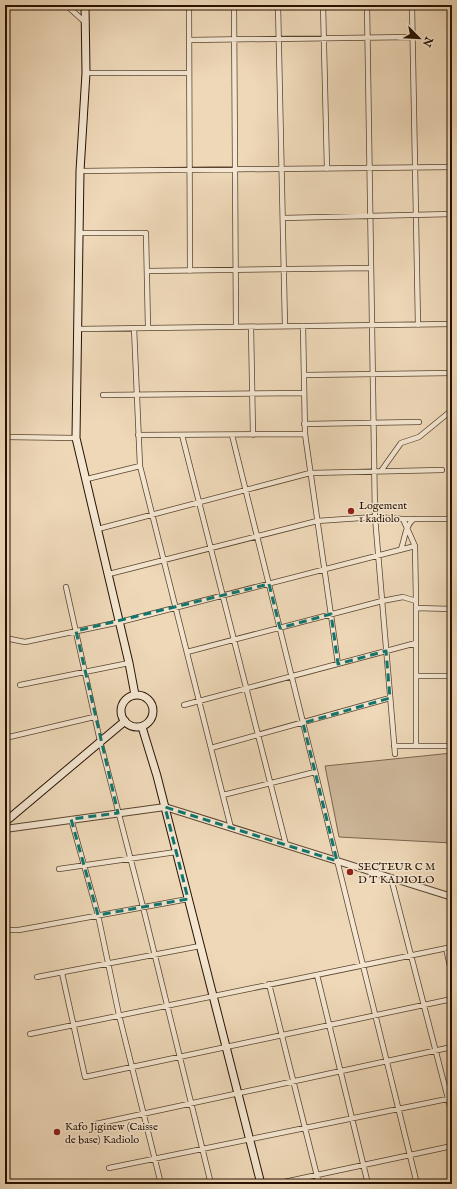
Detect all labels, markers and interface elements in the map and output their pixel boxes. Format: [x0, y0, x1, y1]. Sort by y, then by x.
north arrow [399, 18, 439, 58]
text: N [419, 34, 436, 49]
place label: Logement 1 kadiolo [359, 499, 407, 526]
marker: Logement 1 kadiolo [346, 506, 356, 516]
place label: SECTEUR C M D T KADIOLO [358, 860, 436, 887]
marker: SECTEUR C M D T KADIOLO [345, 867, 355, 877]
place label: Kafo Jiginew (Caisse de base) Kadiolo [65, 1120, 158, 1147]
marker: Kafo Jiginew (Caisse de base) Kadiolo [52, 1127, 62, 1137]

